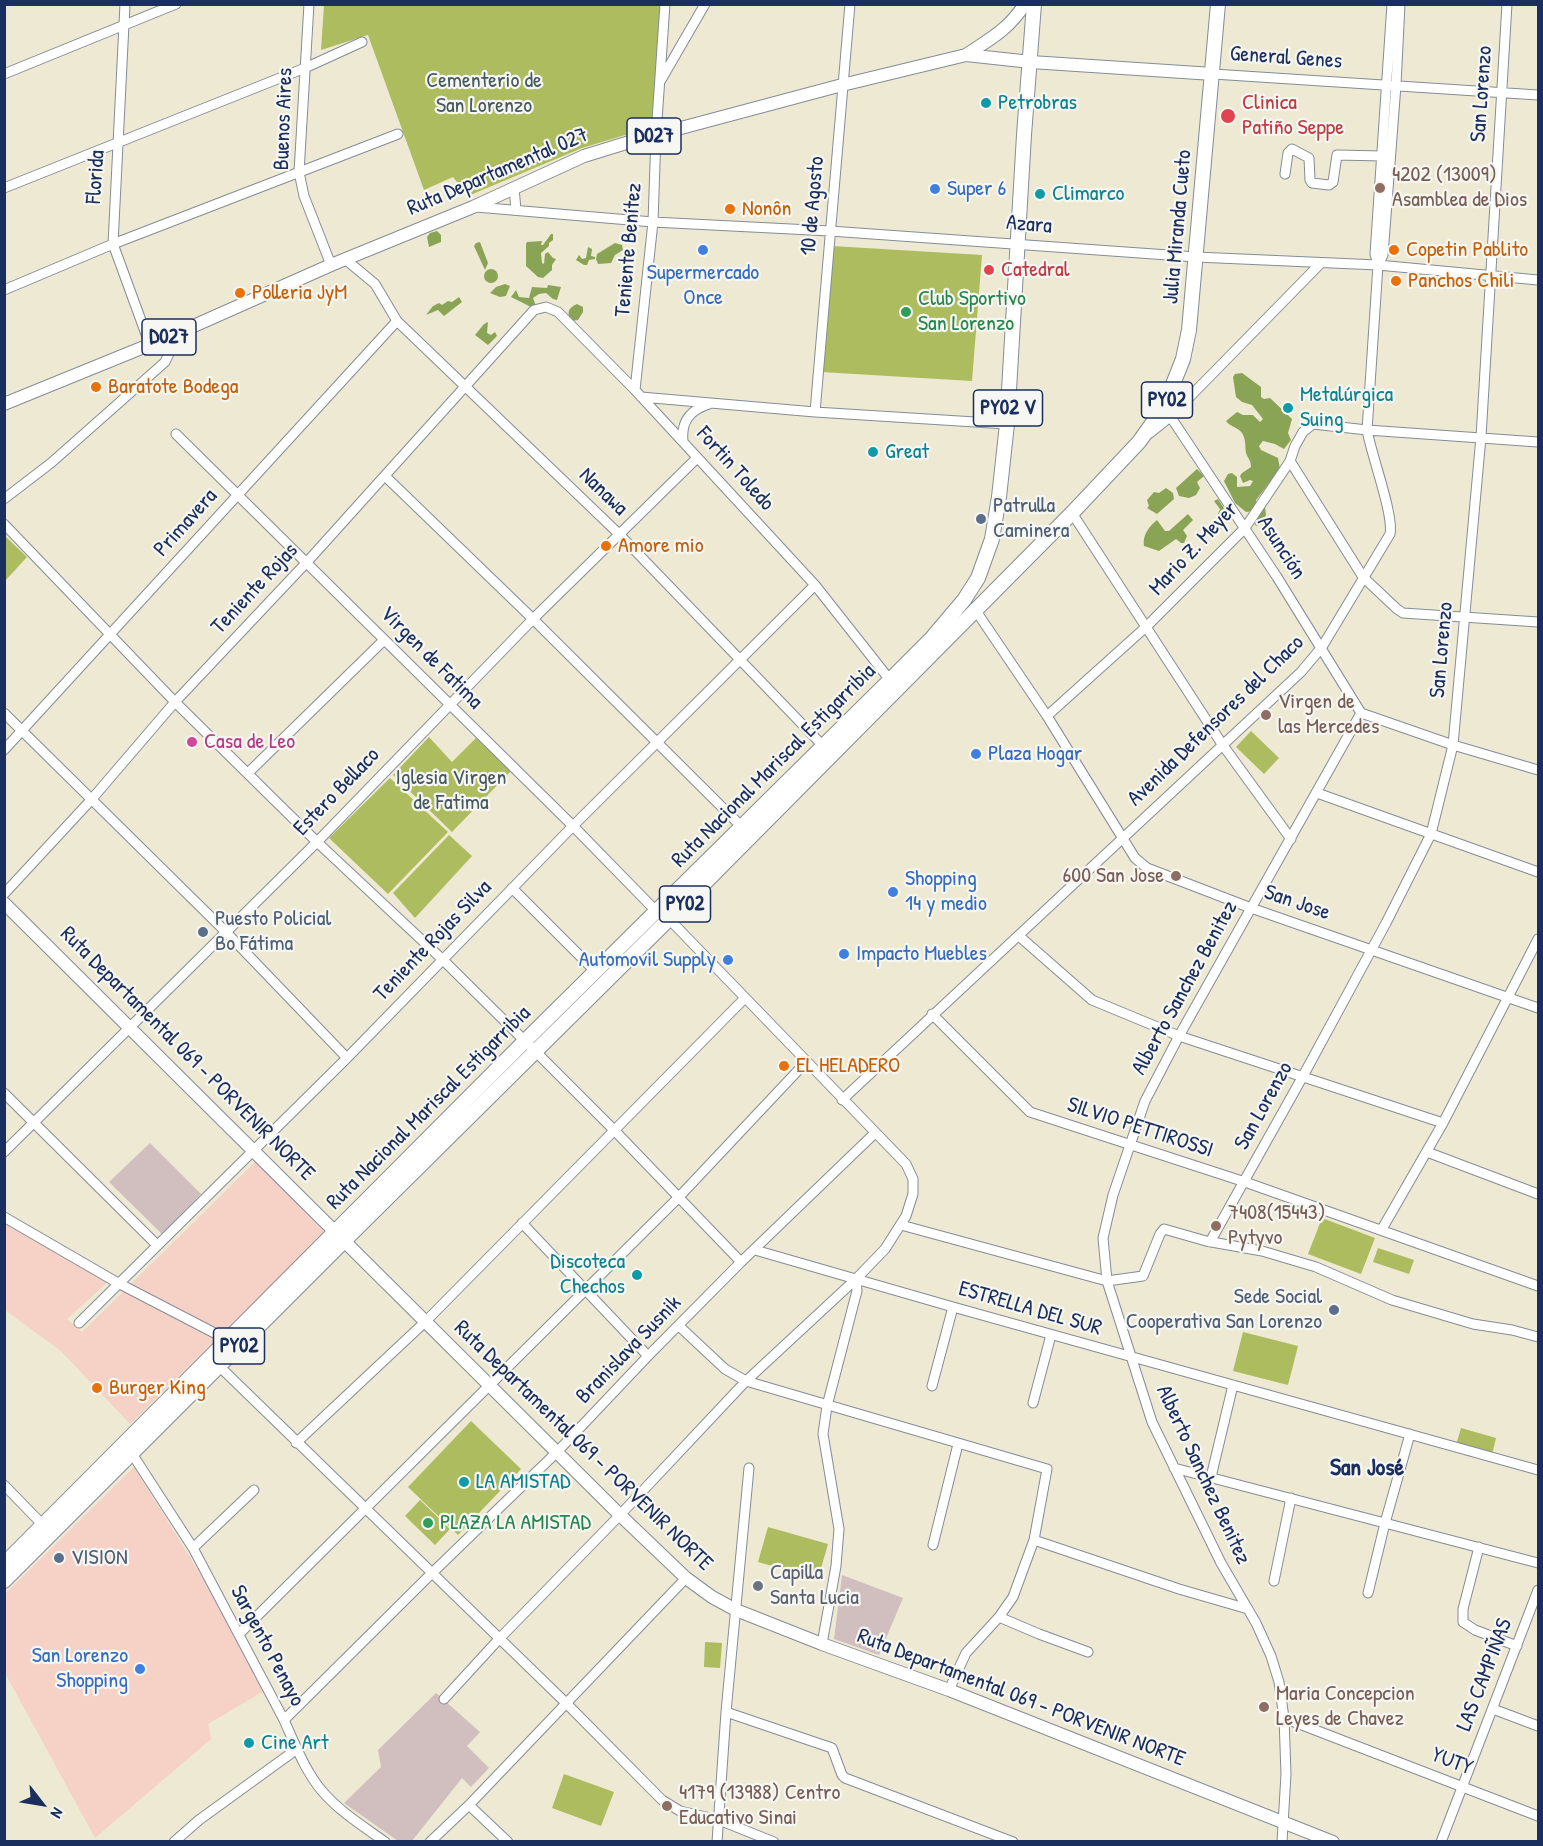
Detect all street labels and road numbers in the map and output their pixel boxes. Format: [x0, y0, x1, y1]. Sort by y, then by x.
street label: General Genes [1229, 41, 1343, 75]
street label: San Lorenzo [1465, 45, 1499, 143]
street label: Buenos Aires [269, 67, 299, 171]
road number: D027 [627, 118, 681, 154]
street label: Ruta Departamental 027 [404, 122, 592, 222]
street label: Florida [81, 149, 111, 205]
street label: Julia Miranda Cueto [1158, 149, 1198, 305]
street label: 10 de Agosto [796, 155, 830, 257]
street label: Teniente Benítez [610, 182, 648, 318]
street label: Azara [1005, 210, 1053, 240]
road number: D027 [142, 319, 196, 355]
road number: PY02 [1142, 382, 1192, 418]
road number: PY02 V [974, 390, 1042, 426]
street label: Fortin Toledo [690, 421, 780, 517]
street label: Nanawa [573, 462, 633, 522]
street label: Primavera [149, 484, 223, 562]
street label: Mario Z. Meyer [1144, 497, 1244, 601]
street label: Asunción [1251, 511, 1311, 585]
street label: Teniente Rojas [206, 538, 304, 640]
street label: Virgen de Fatima [374, 601, 488, 715]
street label: San Lorenzo [1425, 601, 1459, 699]
street label: Avenida Defensores del Chaco [1122, 630, 1310, 812]
street label: Ruta Nacional Mariscal Estigarribia [667, 659, 881, 873]
street label: Estero Bellaco [288, 742, 386, 842]
street label: Teniente Rojas Silva [368, 875, 498, 1007]
street label: San Jose [1261, 879, 1333, 927]
road number: PY02 [660, 886, 710, 922]
street label: Alberto Sanchez Benitez [1126, 897, 1244, 1079]
street label: Ruta Departamental 069 - PORVENIR NORTE [54, 921, 320, 1187]
street label: Ruta Nacional Mariscal Estigarribia [322, 1001, 536, 1215]
street label: San Lorenzo [1229, 1058, 1299, 1154]
street label: SILVIO PETTIROSSI [1064, 1092, 1216, 1164]
street label: ESTRELLA DEL SUR [955, 1276, 1105, 1342]
street label: Branislava Susnik [571, 1291, 687, 1409]
street label: Ruta Departamental 069 - PORVENIR NORTE [448, 1315, 718, 1577]
road number: PY02 [214, 1328, 264, 1364]
street label: Alberto Sanchez Benitez [1150, 1381, 1256, 1569]
street label: Sargento Penayo [224, 1581, 310, 1711]
street label: LAS CAMPIÑAS [1451, 1615, 1519, 1735]
street label: Ruta Departamental 069 - PORVENIR NORTE [853, 1623, 1189, 1773]
street label: YUTY [1428, 1742, 1476, 1782]

